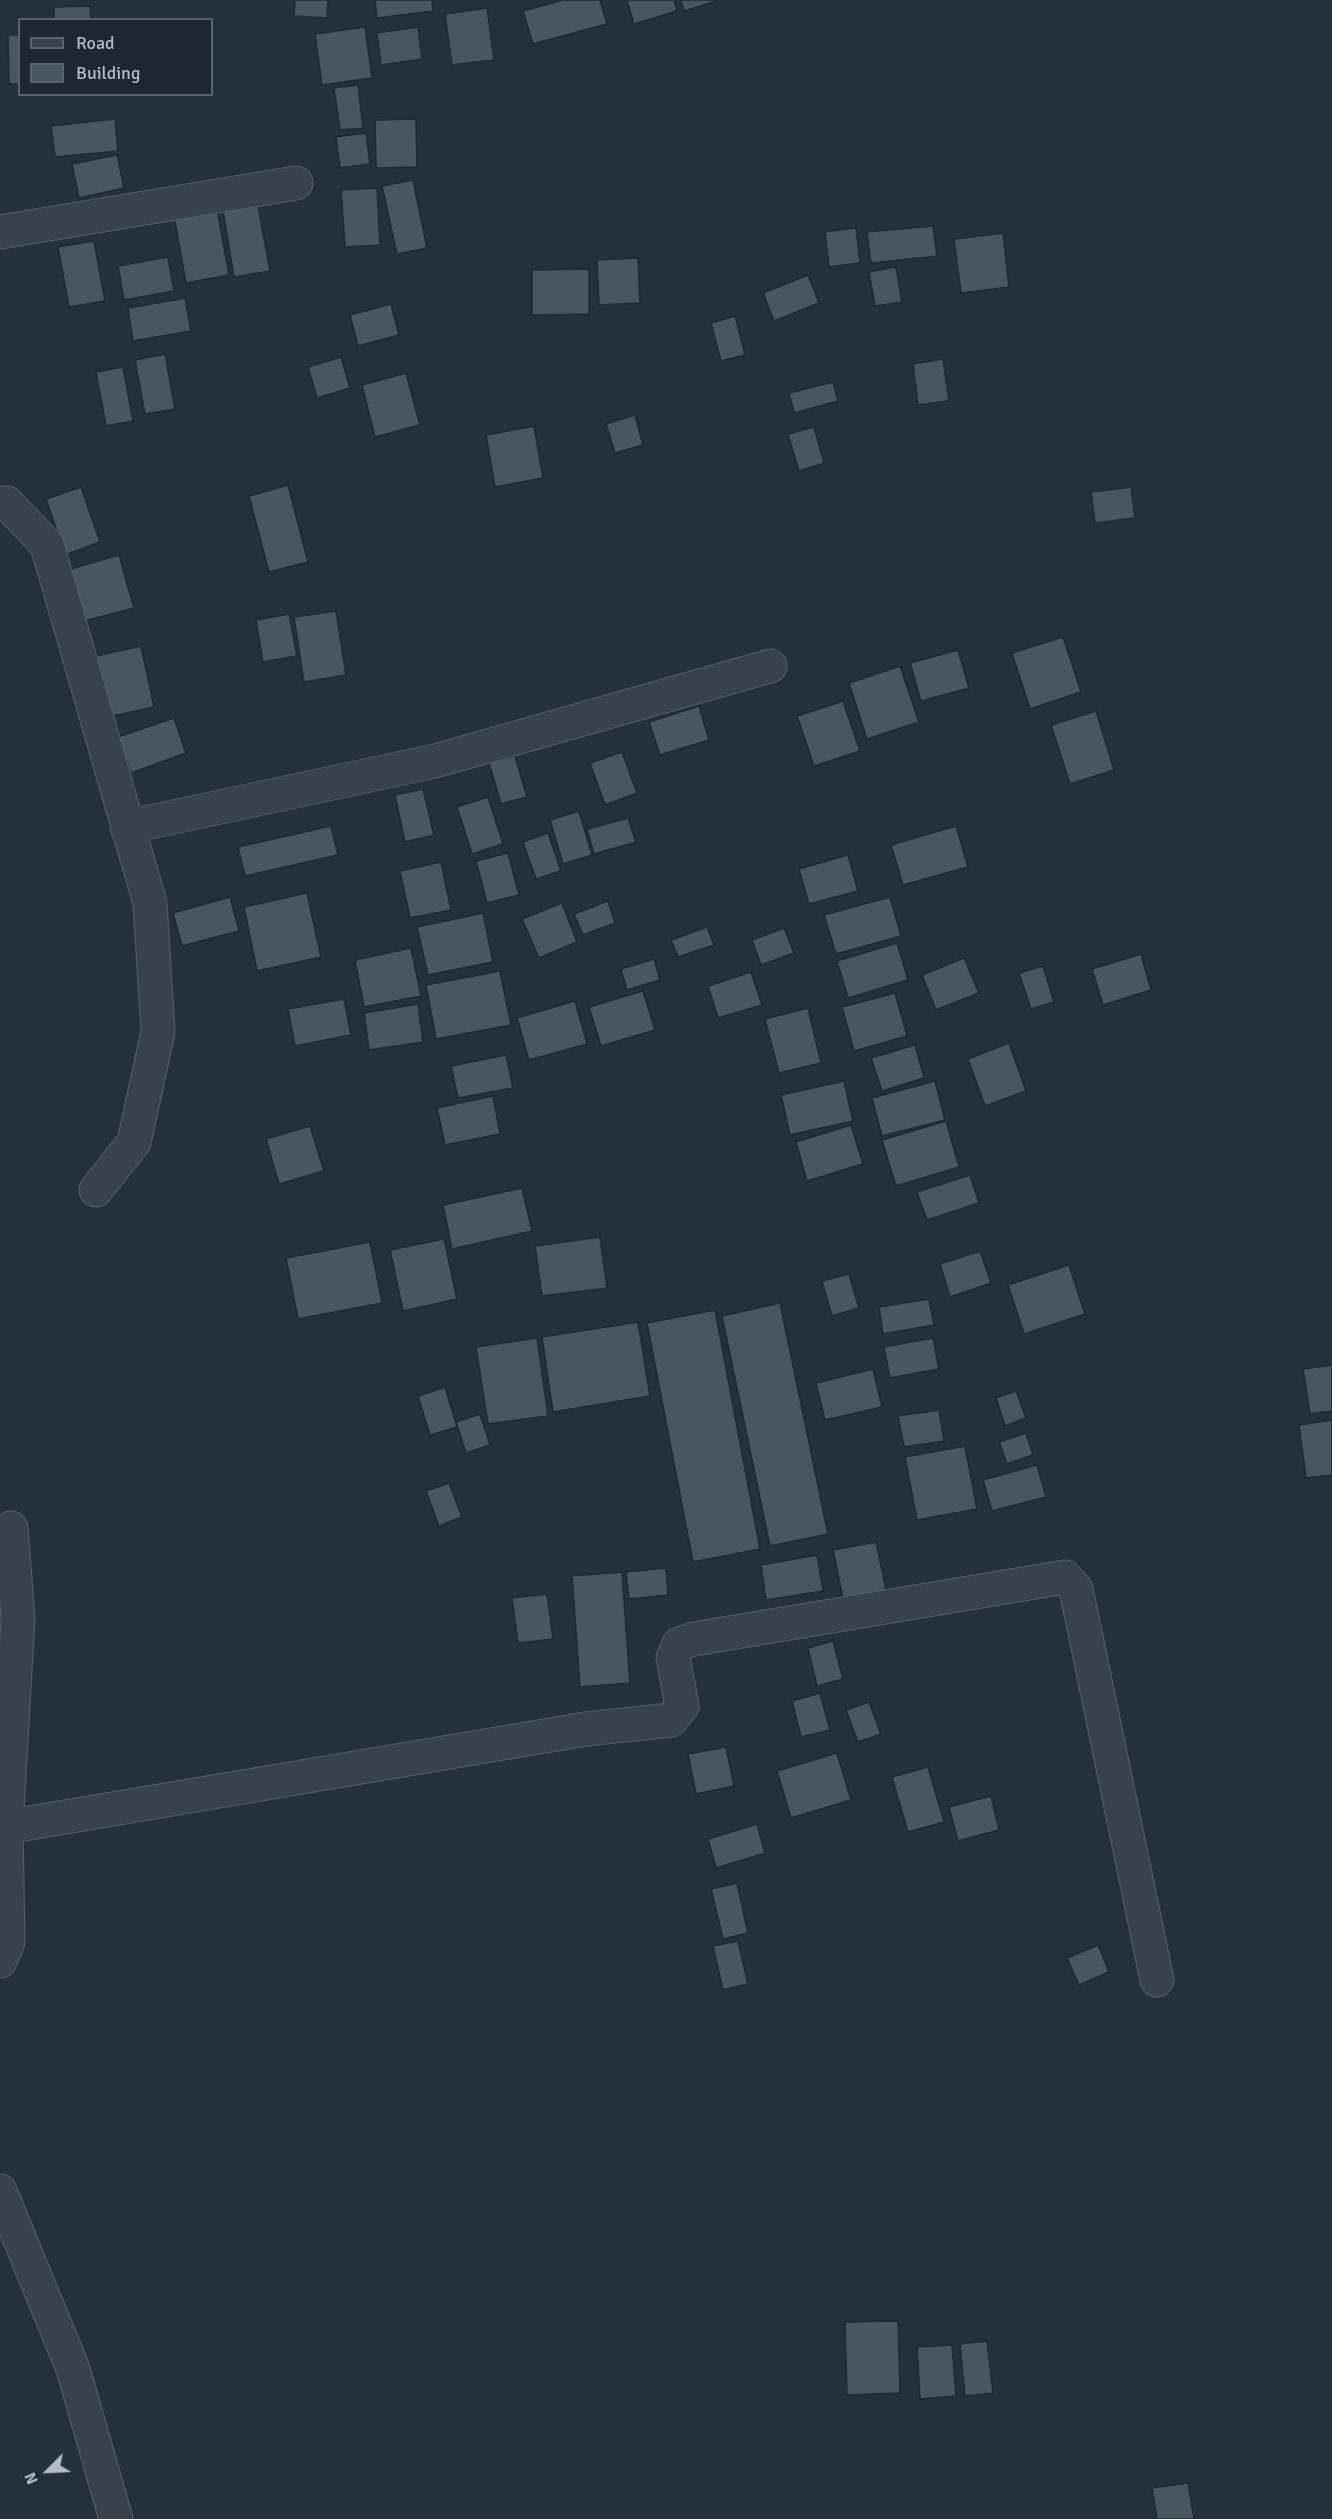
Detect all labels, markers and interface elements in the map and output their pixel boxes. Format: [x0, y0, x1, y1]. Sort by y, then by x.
legend [18, 18, 213, 96]
text: Road [76, 32, 115, 54]
text: Building [76, 62, 140, 84]
north arrow [18, 2441, 78, 2501]
text: N [20, 2469, 43, 2487]

